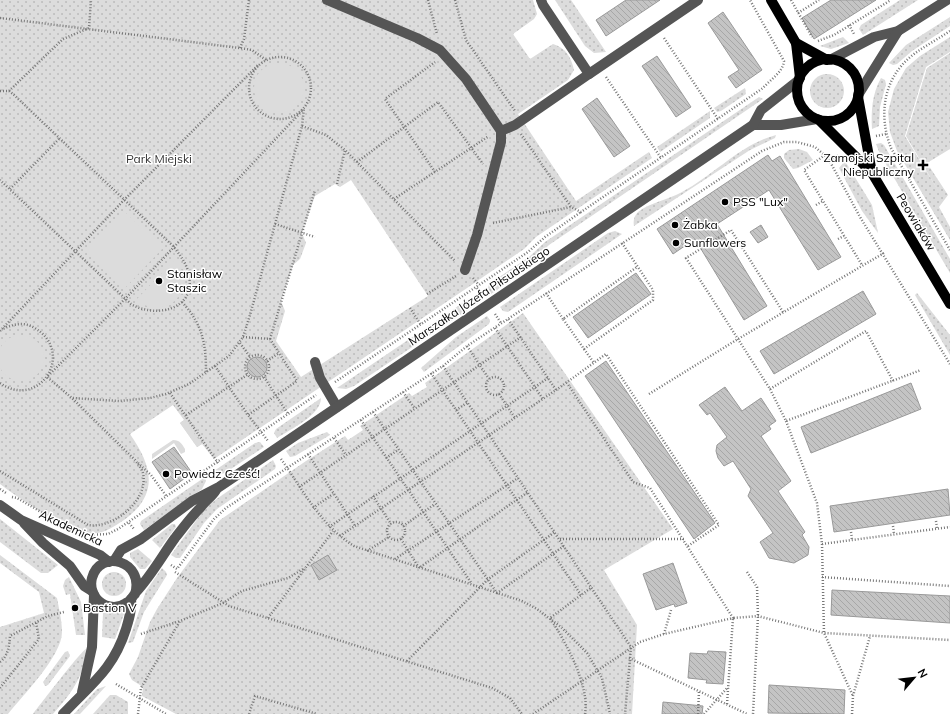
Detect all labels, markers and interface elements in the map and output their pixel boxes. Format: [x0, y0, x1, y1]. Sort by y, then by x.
place label: Zamojski Szpital Niepubliczny [823, 150, 915, 179]
park label: Park Miejski [126, 151, 192, 166]
marker: Zamojski Szpital Niepubliczny [917, 159, 929, 171]
street label: Peowiaków [893, 190, 940, 254]
place label: PSS "Lux" [733, 194, 788, 209]
marker: PSS "Lux" [720, 197, 730, 207]
place label: Żabka [683, 217, 718, 232]
marker: Żabka [670, 220, 680, 230]
place label: Sunflowers [684, 235, 746, 250]
marker: Sunflowers [671, 238, 681, 248]
street label: Marszałka Józefa Piłsudskiego [405, 243, 552, 349]
place label: Stanisław Staszic [167, 266, 223, 295]
marker: Stanisław Staszic [154, 276, 164, 286]
place label: Powiedz Cześć! [174, 466, 260, 481]
marker: Powiedz Cześć! [161, 469, 171, 479]
street label: Akademicka [37, 506, 105, 549]
place label: Bastion V [83, 600, 137, 615]
marker: Bastion V [70, 603, 80, 613]
north arrow [894, 658, 934, 698]
text: N [915, 666, 931, 680]

